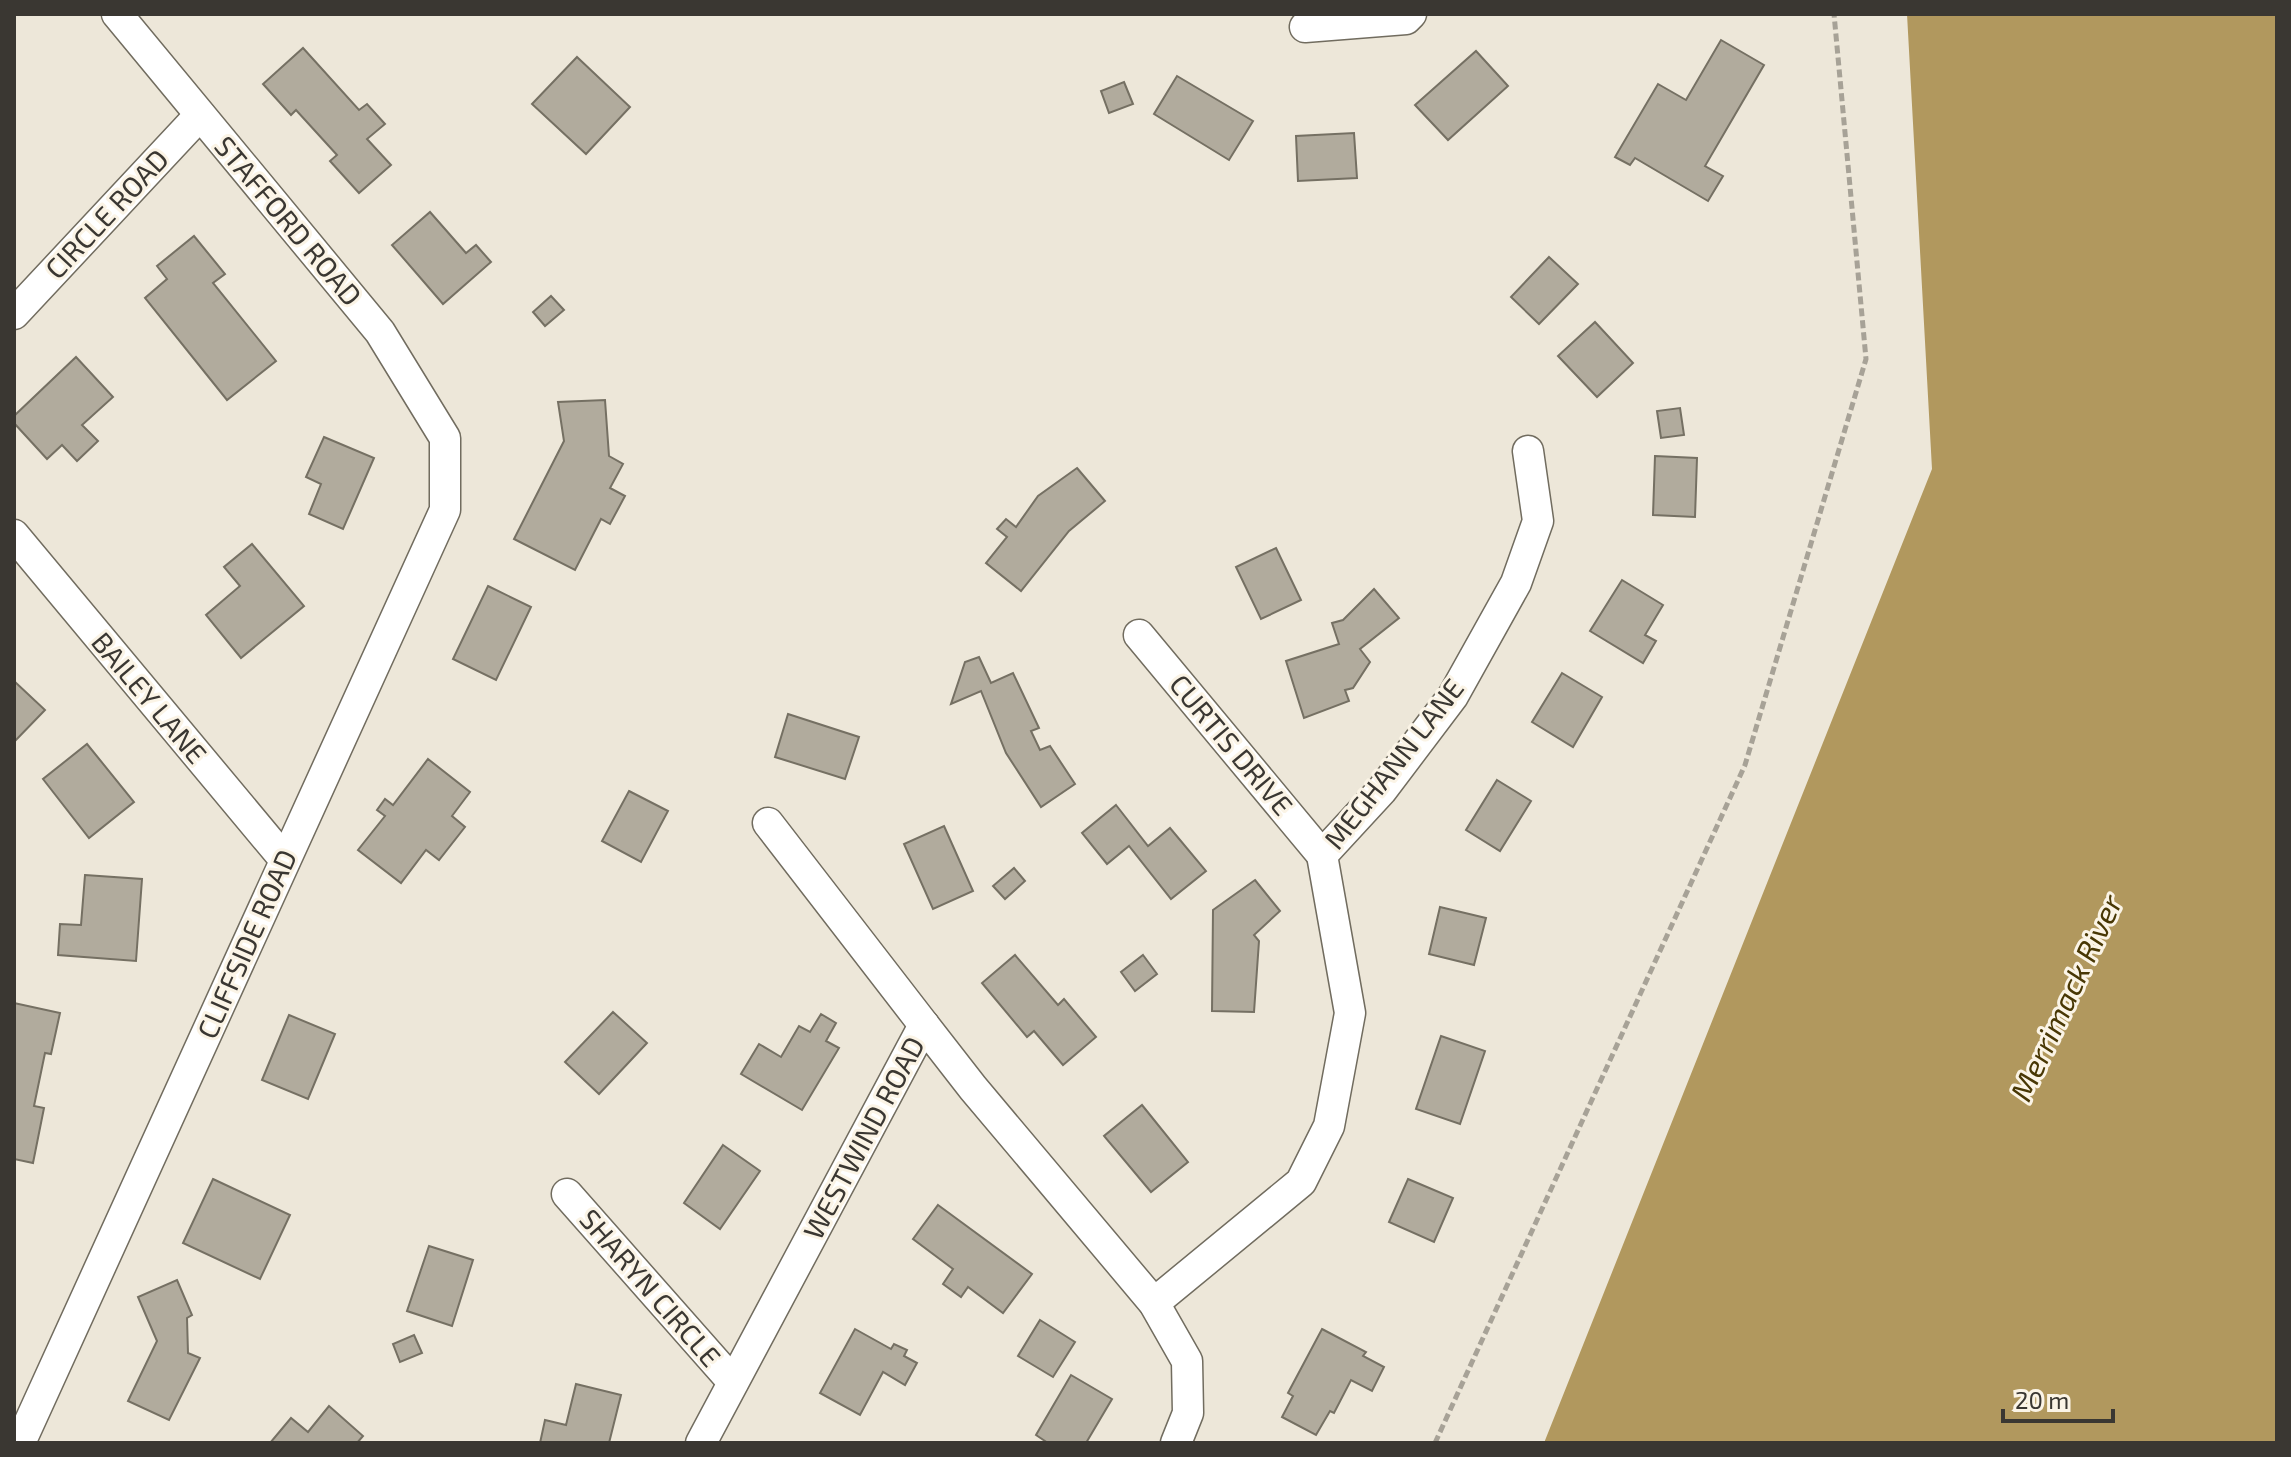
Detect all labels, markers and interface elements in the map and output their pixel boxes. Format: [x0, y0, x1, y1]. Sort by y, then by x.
street label: STAFFORD ROAD [208, 129, 369, 312]
street label: CIRCLE ROAD [38, 141, 175, 285]
street label: BAILEY LANE [85, 625, 214, 770]
street label: CURTIS DRIVE [1163, 667, 1300, 822]
street label: MEGHANN LANE [1316, 671, 1470, 855]
street label: CLIFFSIDE ROAD [189, 844, 303, 1043]
water label: Merrimack River [2002, 887, 2129, 1106]
street label: WESTWIND ROAD [795, 1030, 931, 1245]
street label: SHARYN CIRCLE [573, 1202, 728, 1373]
scale bar [2003, 1373, 2113, 1423]
text: 20 m [2015, 1385, 2069, 1414]

